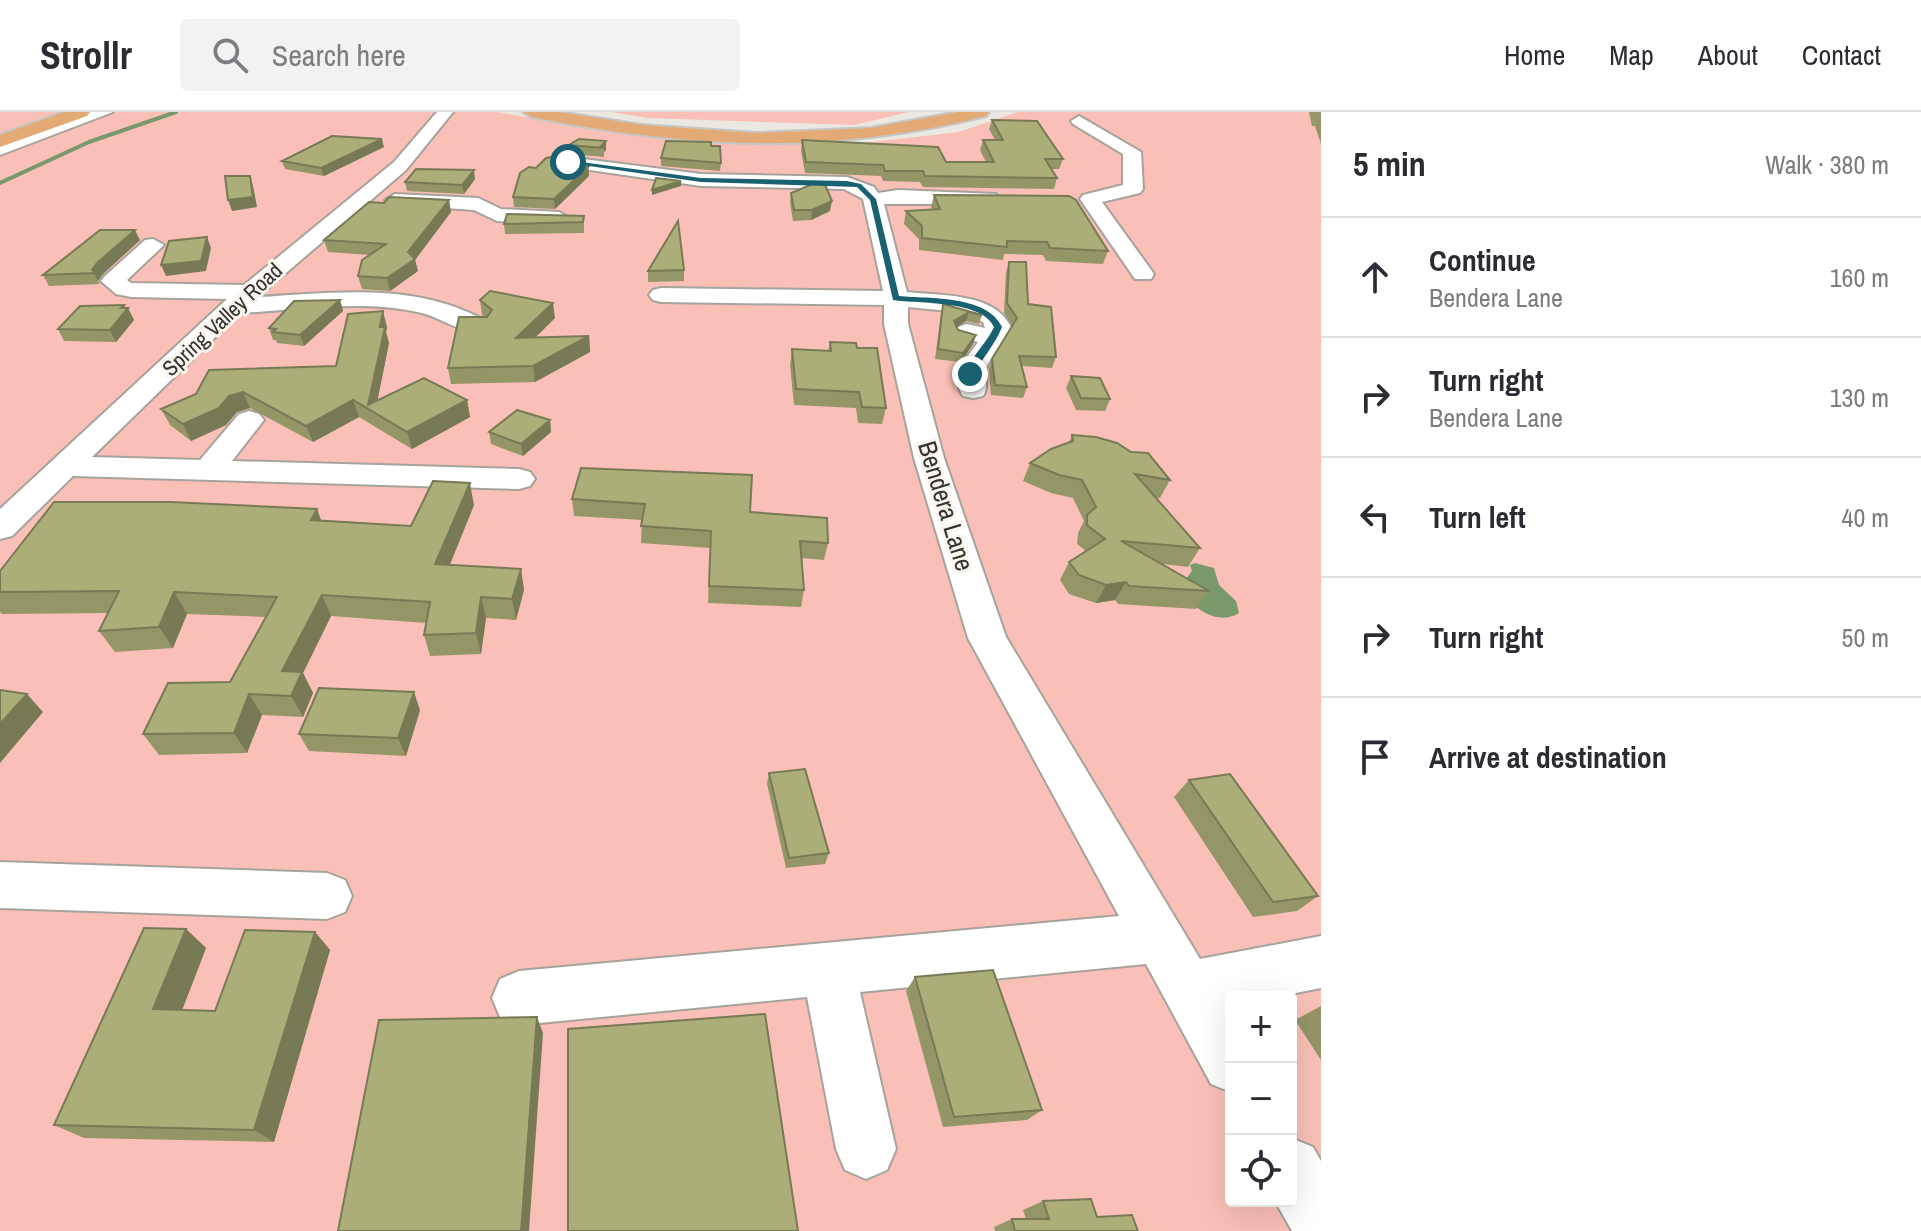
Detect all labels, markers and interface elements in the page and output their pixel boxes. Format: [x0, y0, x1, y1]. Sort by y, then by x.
search box [180, 19, 740, 91]
text: Strollr [40, 30, 132, 81]
icon: search [208, 33, 252, 77]
text: Search here [272, 35, 406, 75]
text: Home [1504, 36, 1565, 74]
text: Map [1609, 36, 1654, 74]
text: About [1698, 36, 1758, 74]
text: Contact [1802, 36, 1881, 74]
text: 5 min [1353, 141, 1426, 187]
route start [550, 144, 586, 180]
text: Walk · 380 m [1765, 147, 1889, 182]
text: Continue [1429, 240, 1536, 280]
street label: Spring Valley Road [155, 255, 289, 383]
icon: ahead [1353, 255, 1397, 299]
text: 160 m [1830, 260, 1889, 295]
text: Bendera Lane [1429, 280, 1563, 315]
route end [952, 356, 988, 392]
text: Turn right [1429, 360, 1543, 400]
icon: right [1353, 375, 1397, 419]
text: 130 m [1830, 380, 1889, 415]
text: Bendera Lane [1429, 400, 1563, 435]
street label: Bendera Lane [910, 437, 983, 575]
icon: left [1353, 495, 1397, 539]
text: Turn left [1429, 497, 1526, 537]
text: 40 m [1842, 500, 1889, 535]
icon: right [1353, 615, 1397, 659]
text: Turn right [1429, 617, 1543, 657]
text: 50 m [1842, 620, 1889, 655]
icon: arrive [1353, 735, 1397, 779]
text: Arrive at destination [1429, 737, 1667, 777]
map controls [1225, 991, 1297, 1207]
button: + [1225, 991, 1297, 1063]
button: − [1225, 1063, 1297, 1135]
button: locate [1225, 1135, 1297, 1207]

